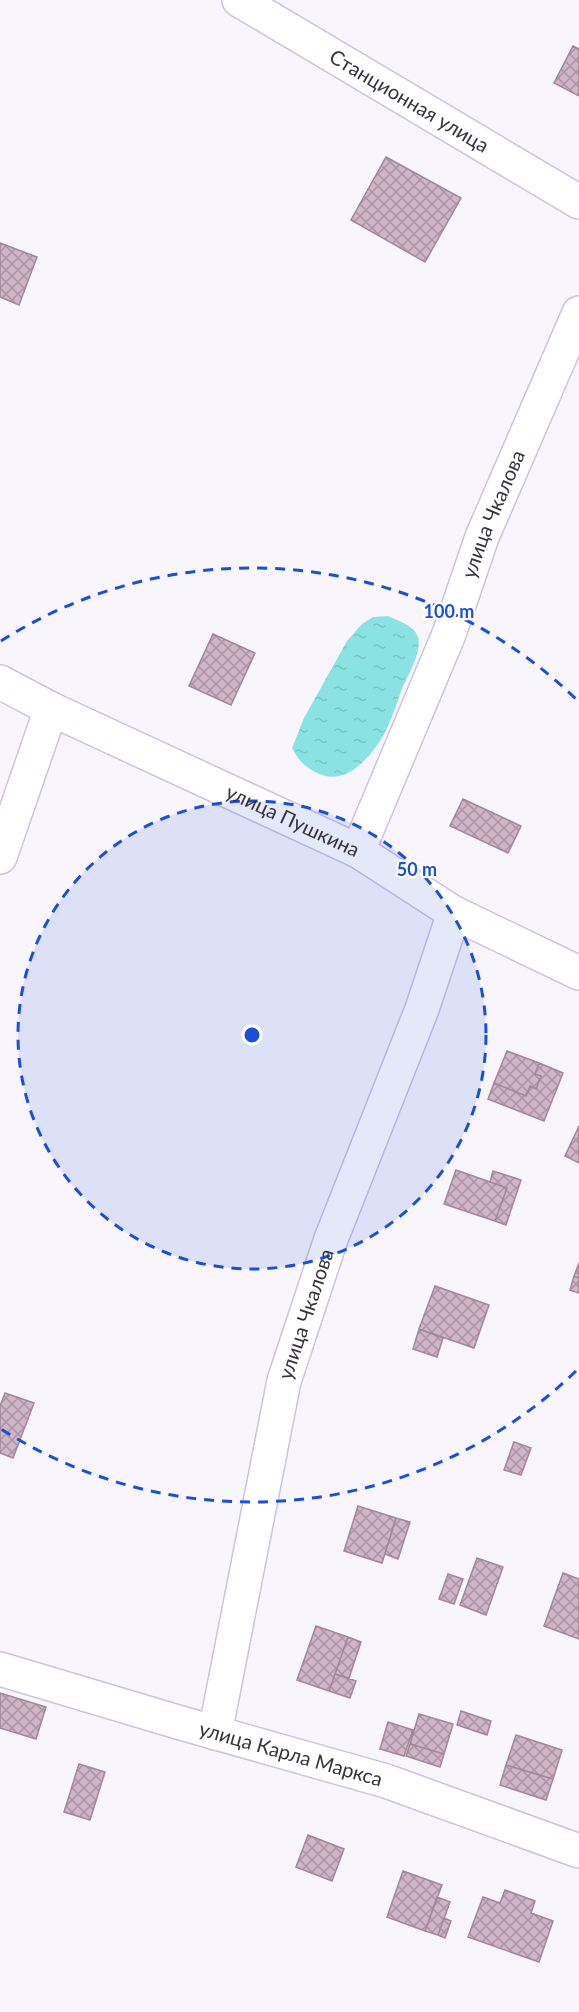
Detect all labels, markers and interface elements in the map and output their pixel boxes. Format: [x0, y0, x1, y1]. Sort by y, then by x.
street label: Станционная улица [326, 44, 494, 157]
street label: улица Чкалова [456, 446, 529, 581]
text: 100 m [424, 600, 474, 622]
street label: улица Пушкина [223, 779, 364, 861]
text: 50 m [397, 858, 437, 880]
centre of rings [242, 1025, 262, 1045]
street label: улица Чкалова [272, 1246, 338, 1382]
street label: улица Карла Маркса [197, 1716, 386, 1790]

